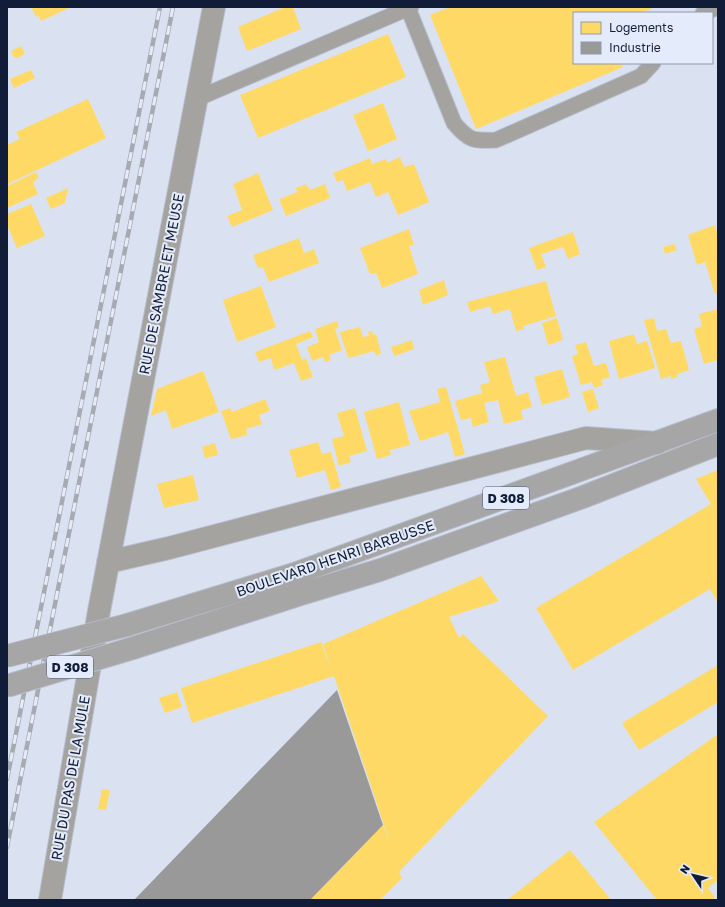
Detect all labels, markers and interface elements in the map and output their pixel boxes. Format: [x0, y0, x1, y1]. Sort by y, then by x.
legend [573, 12, 713, 64]
text: Logements [609, 20, 673, 35]
text: Industrie [609, 40, 661, 55]
street label: RUE DE SAMBRE ET MEUSE [135, 192, 187, 376]
road number: D 308 [483, 487, 529, 509]
street label: BOULEVARD HENRI BARBUSSE [234, 516, 436, 600]
road number: D 308 [47, 656, 93, 678]
street label: RUE DU PAS DE LA MULE [47, 694, 93, 862]
north arrow [673, 855, 713, 895]
text: N [677, 862, 692, 876]

